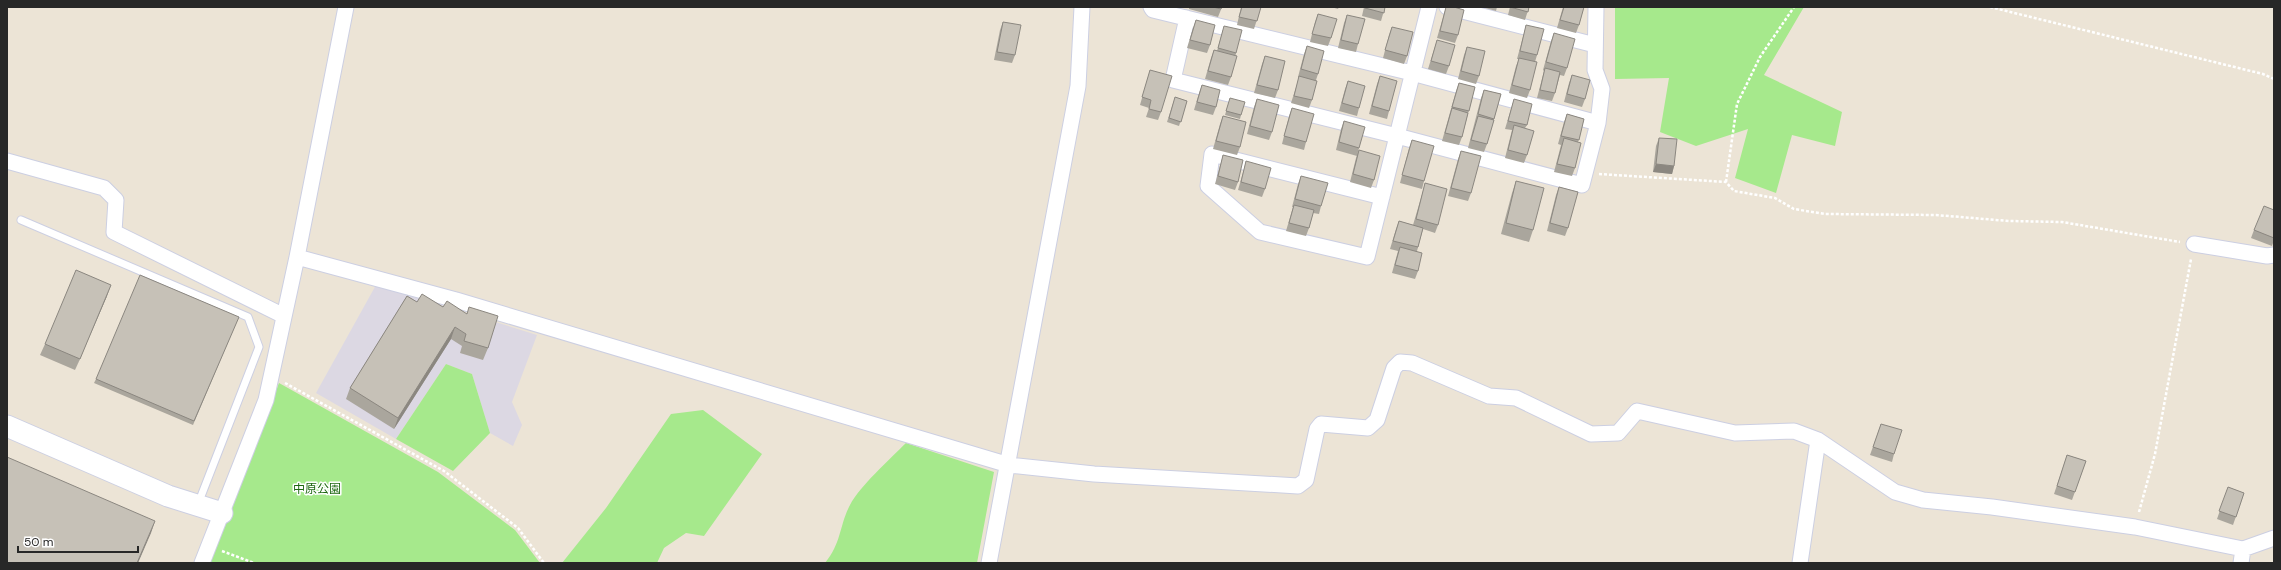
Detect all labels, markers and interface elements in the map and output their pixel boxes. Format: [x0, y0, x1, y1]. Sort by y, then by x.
park label: 中原公園 [293, 481, 341, 497]
scale bar [18, 528, 138, 554]
text: 50 m [24, 534, 53, 550]

